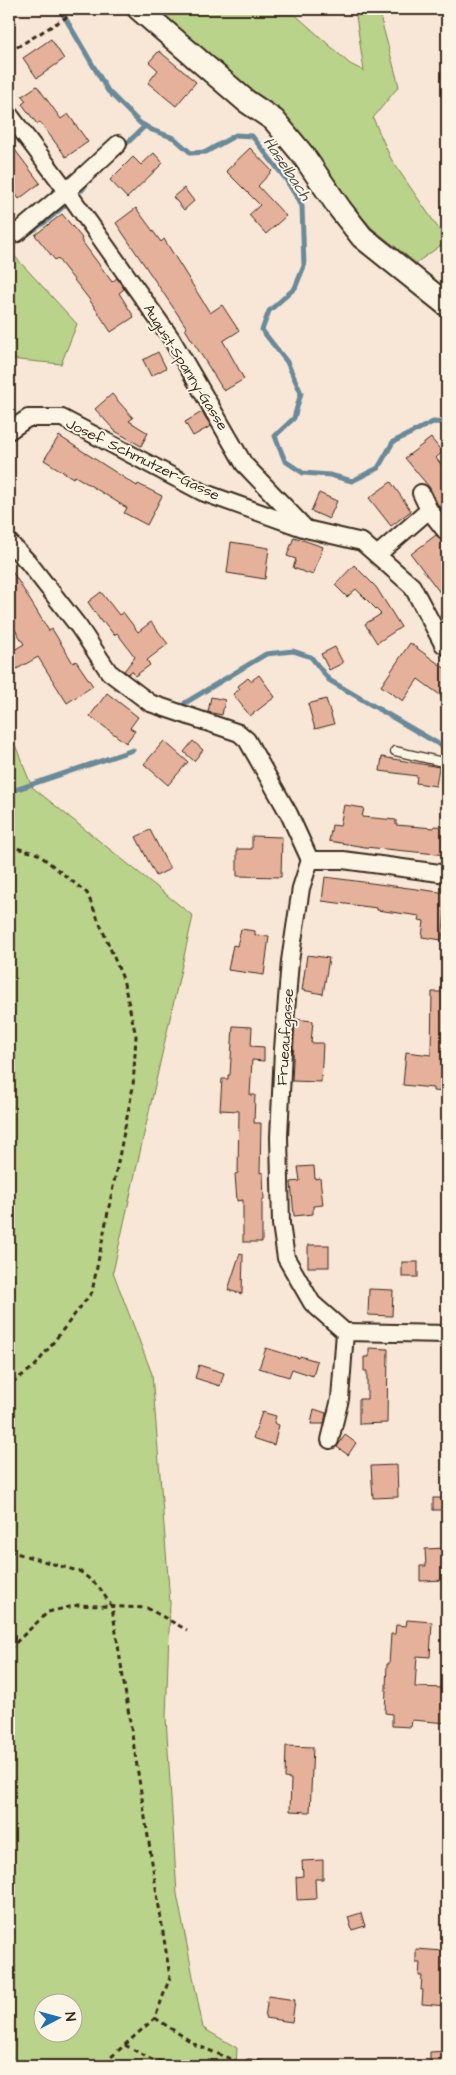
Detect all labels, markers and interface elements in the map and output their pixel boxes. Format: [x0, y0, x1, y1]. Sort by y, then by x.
water label: Haselbach [258, 132, 317, 206]
street label: August-Spanny-Gasse [137, 300, 233, 435]
street label: Josef Schmutzer-Gasse [62, 413, 223, 506]
street label: Frueaufgasse [272, 988, 300, 1086]
north arrow [32, 1992, 82, 2042]
text: N [60, 2011, 80, 2022]

